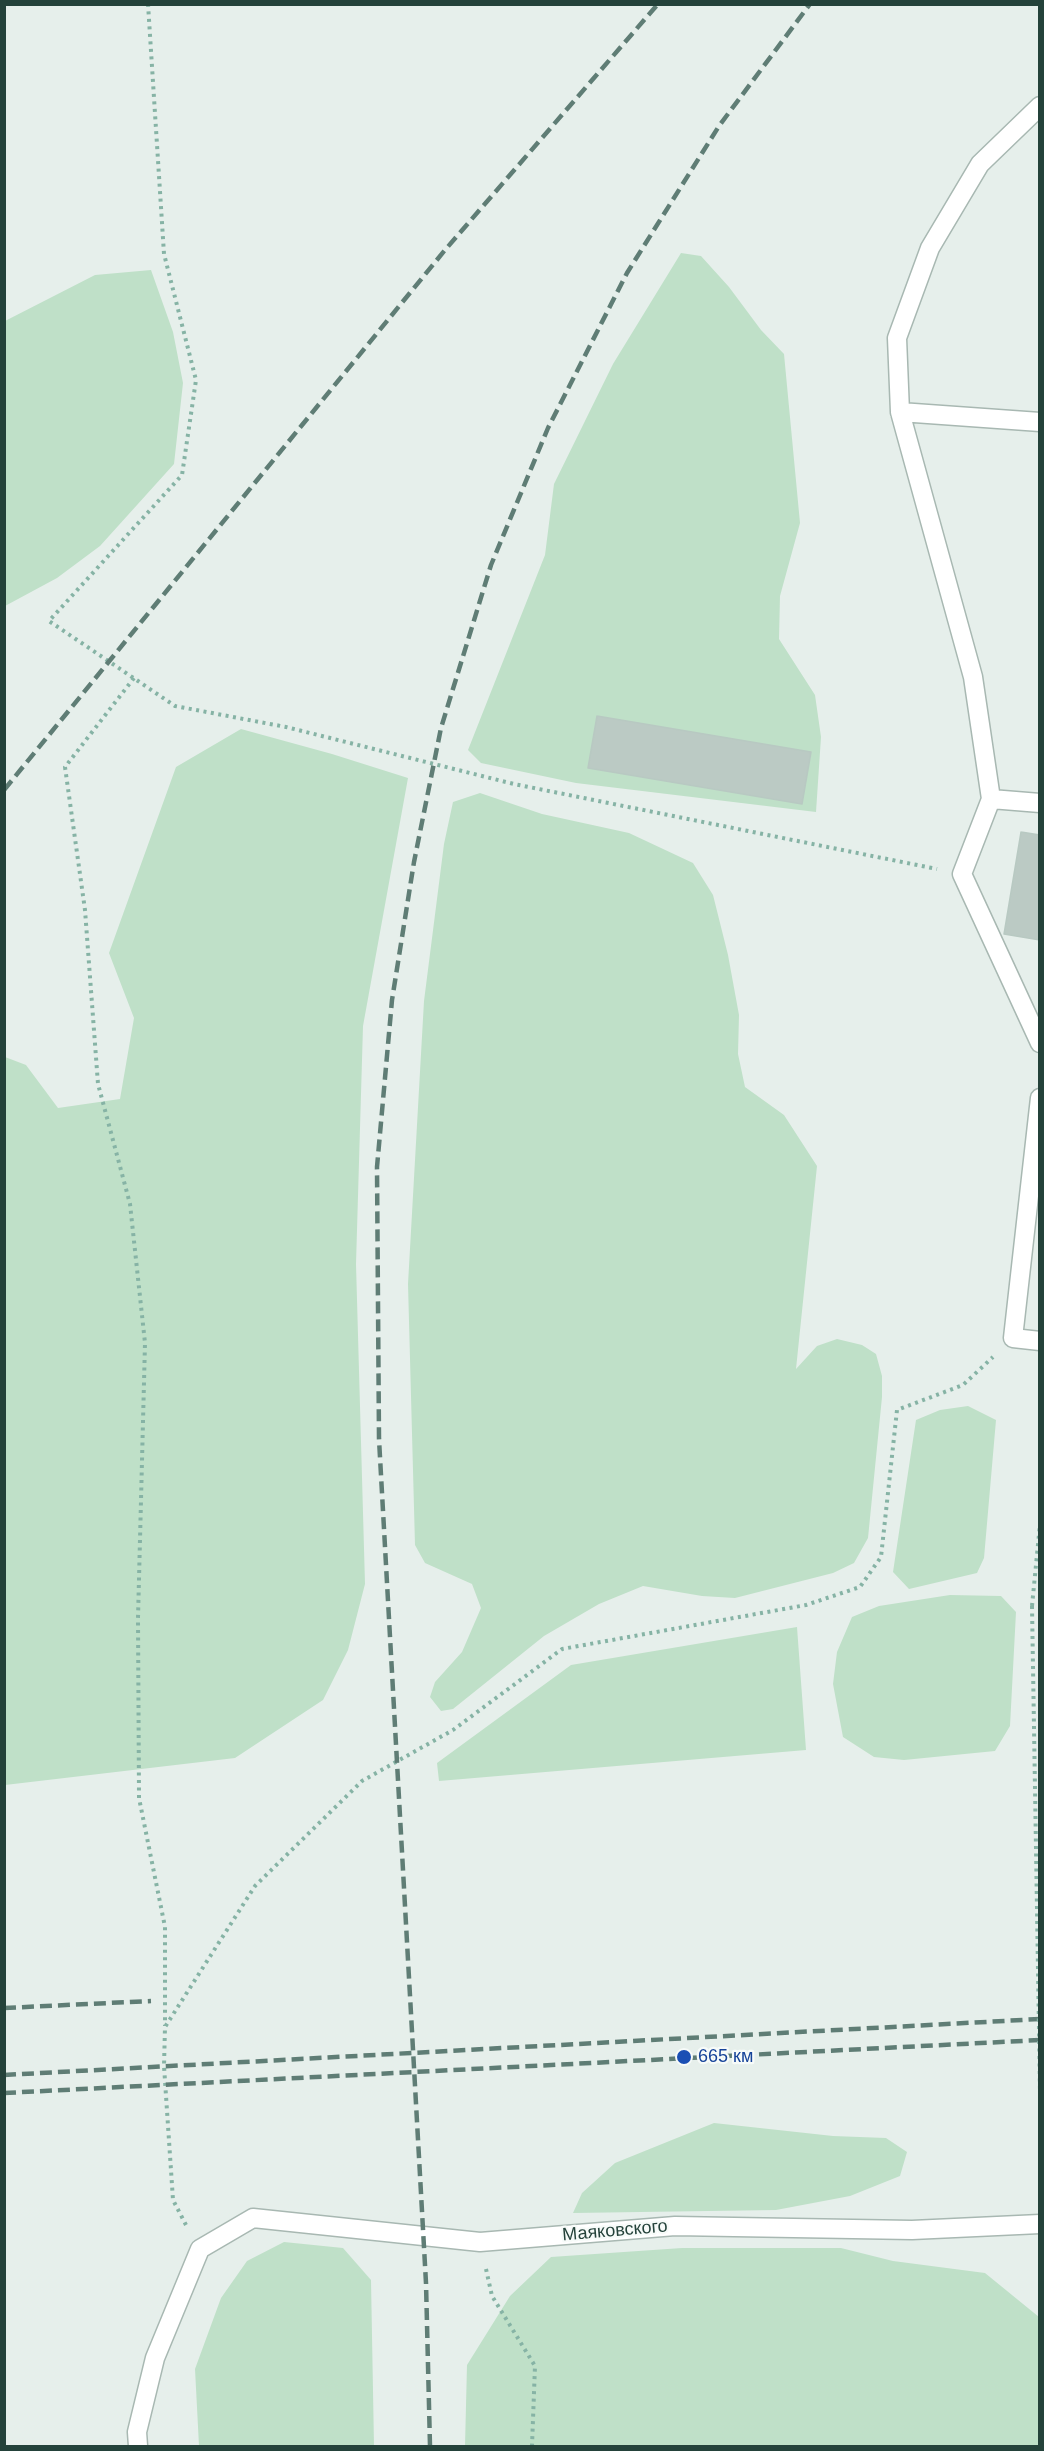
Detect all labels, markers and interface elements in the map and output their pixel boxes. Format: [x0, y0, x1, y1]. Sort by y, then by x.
place label: 665 км [698, 2046, 753, 2068]
marker: 665 км [675, 2048, 693, 2066]
street label: Маяковского [561, 2216, 669, 2246]

